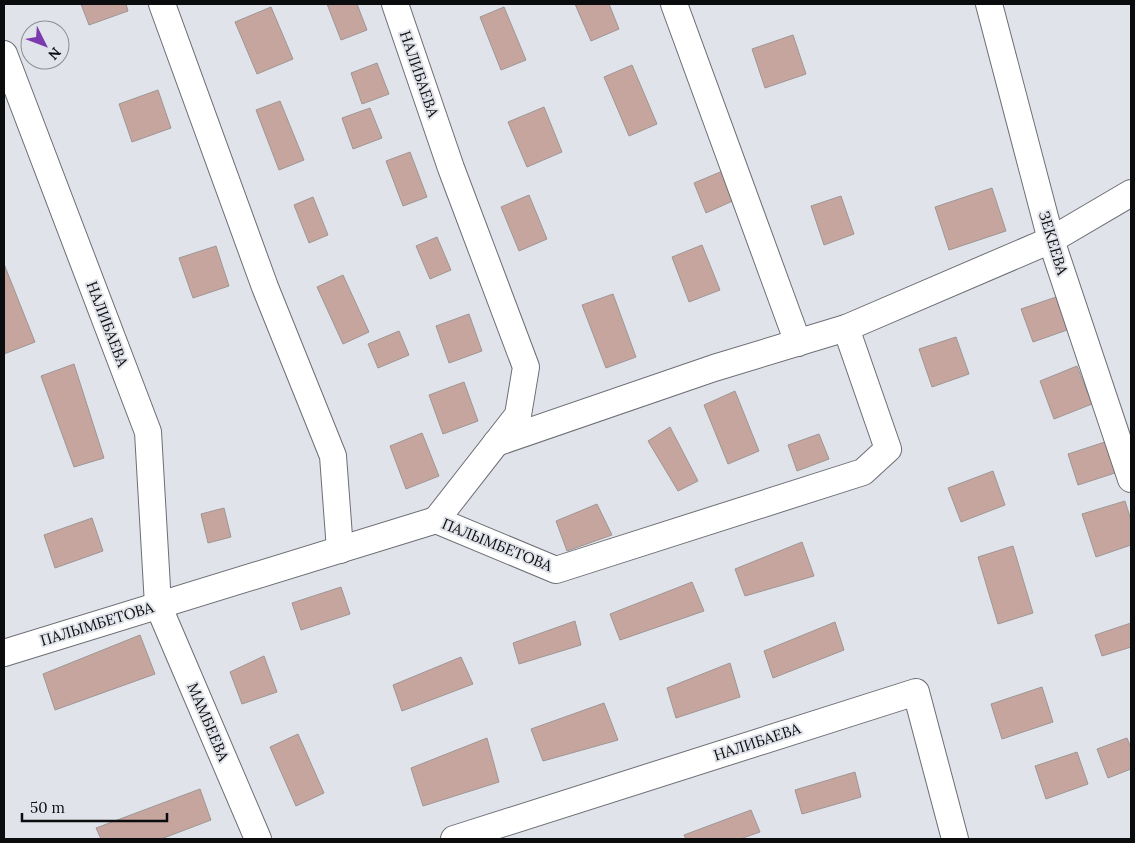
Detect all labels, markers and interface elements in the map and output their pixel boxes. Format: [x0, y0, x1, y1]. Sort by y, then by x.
north arrow [20, 20, 70, 70]
street label: НАЛИБАЕВА [396, 28, 443, 120]
text: N [44, 44, 65, 64]
street label: ЗЕКЕЕВА [1035, 208, 1072, 278]
street label: НАЛИБАЕВА [82, 278, 133, 370]
street label: ПАЛЫМБЕТОВА [439, 514, 556, 576]
street label: ПАЛЫМБЕТОВА [38, 597, 156, 650]
street label: МАМБЕЕВА [183, 680, 234, 765]
street label: НАЛИБАЕВА [711, 718, 803, 764]
scale bar [22, 790, 168, 822]
text: 50 m [30, 798, 65, 817]

